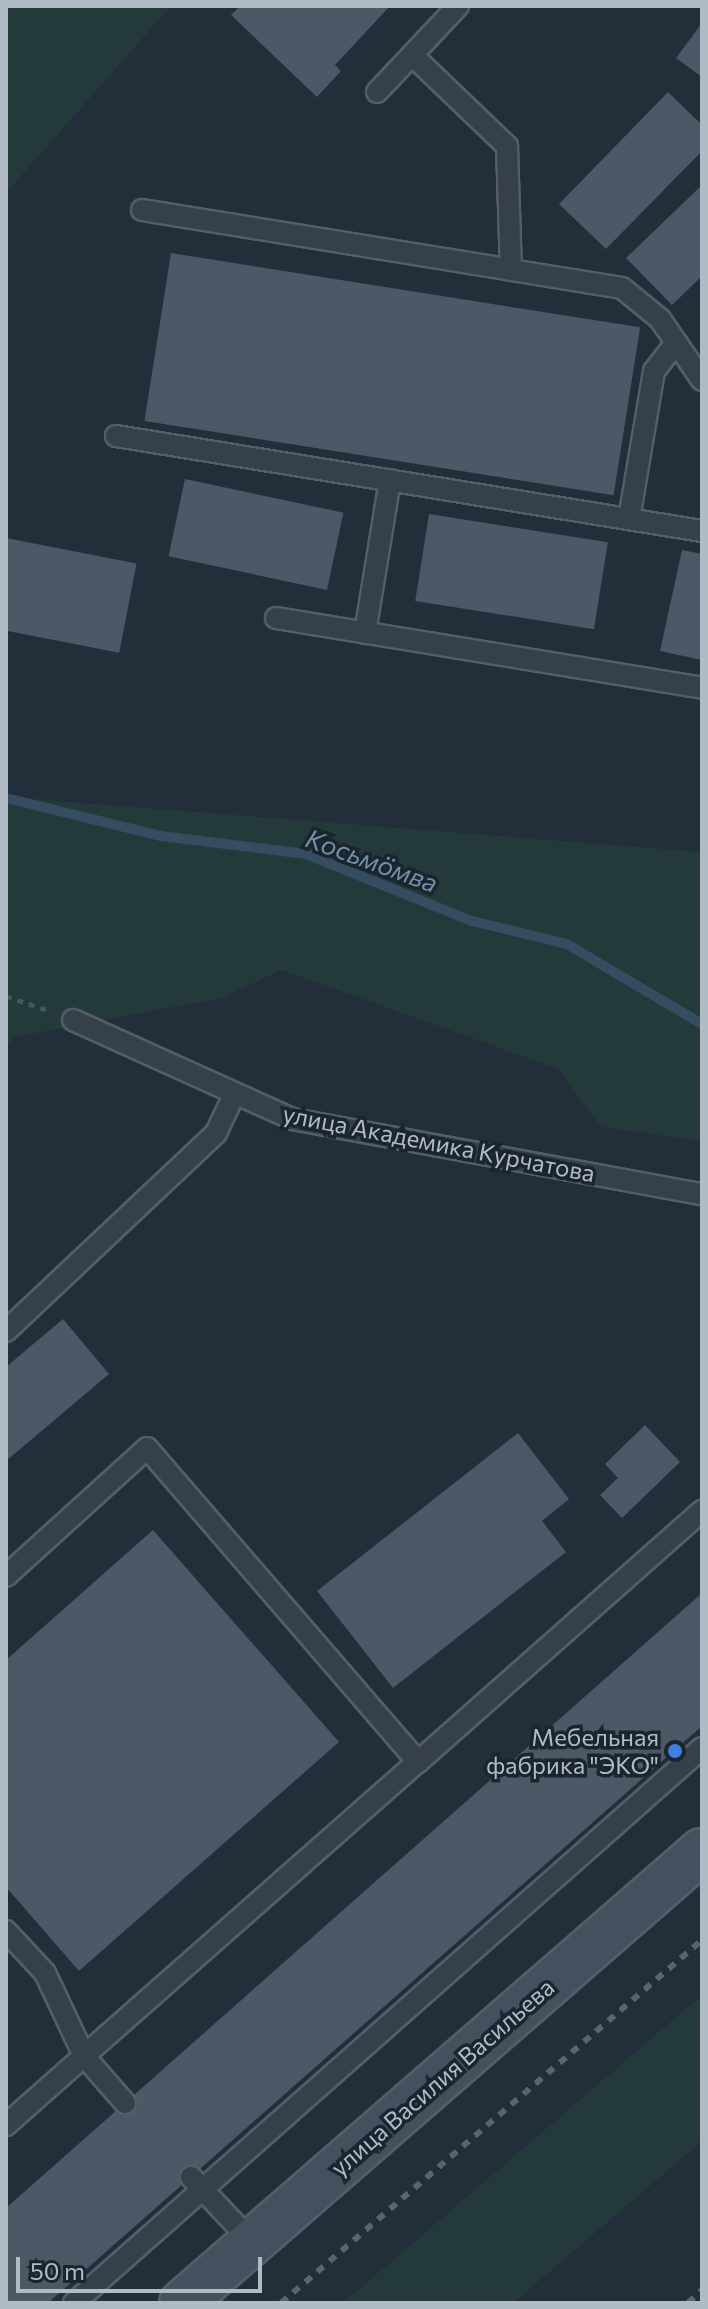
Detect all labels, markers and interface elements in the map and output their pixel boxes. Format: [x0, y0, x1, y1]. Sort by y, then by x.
water label: Косьмӧмва [302, 822, 442, 898]
street label: улица Академика Курчатова [281, 1099, 597, 1187]
place label: Мебельная фабрика "ЭКО" [486, 1723, 659, 1779]
marker: Мебельная фабрика "ЭКО" [666, 1742, 684, 1760]
street label: улица Василия Васильева [325, 1972, 559, 2182]
scale bar [20, 2241, 266, 2291]
text: 50 m [30, 2256, 85, 2285]

